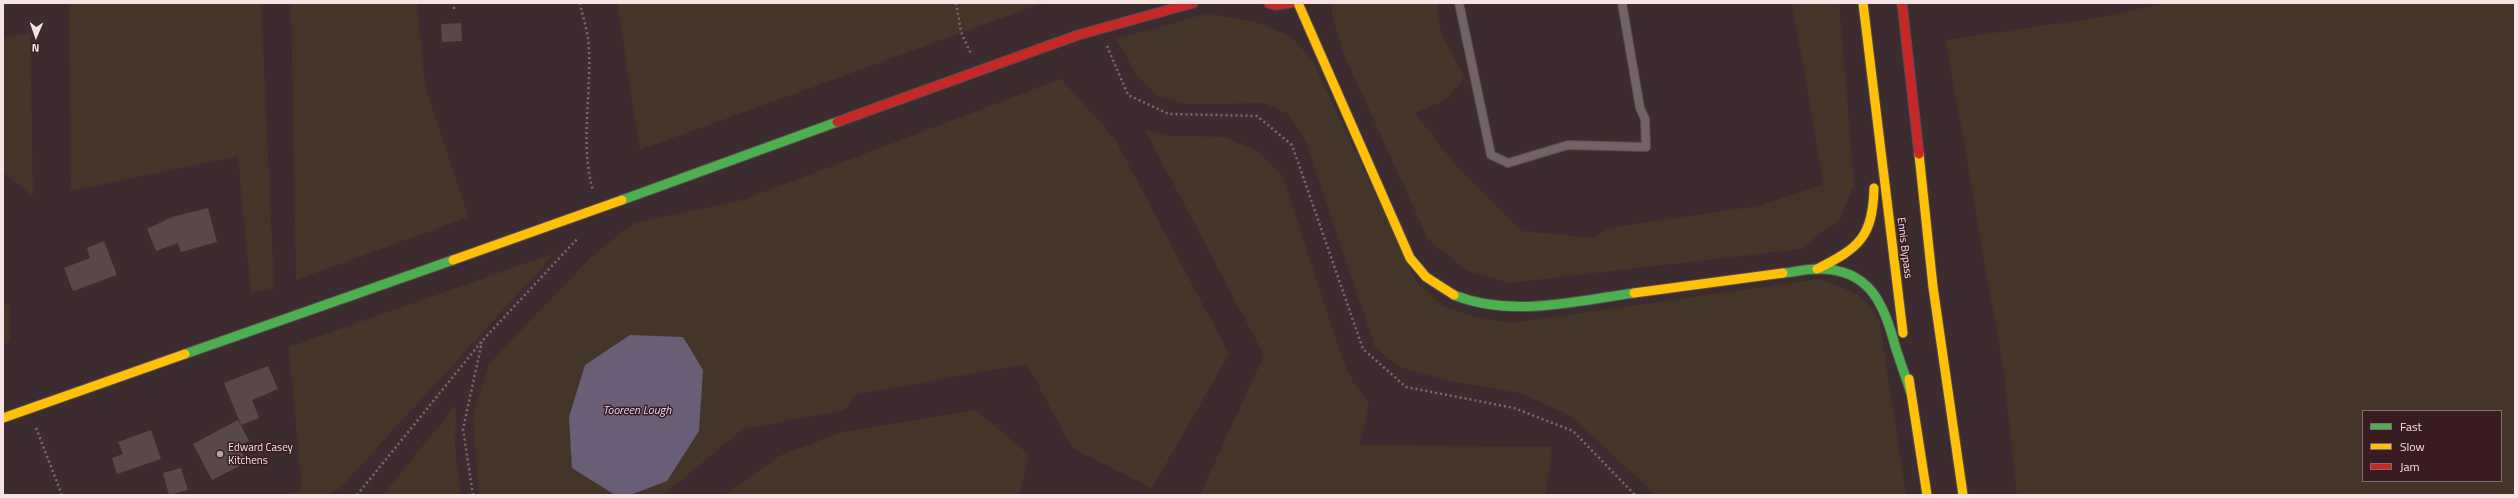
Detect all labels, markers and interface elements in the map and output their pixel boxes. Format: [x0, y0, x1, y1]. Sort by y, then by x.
north arrow [16, 16, 56, 56]
text: N [31, 40, 40, 56]
street label: Ennis Bypass [1894, 217, 1914, 279]
water label: Tooreen Lough [603, 404, 671, 418]
legend [2362, 410, 2502, 482]
text: Fast [2400, 417, 2422, 436]
text: Slow [2400, 437, 2425, 456]
place label: Edward Casey Kitchens [228, 441, 293, 467]
marker: Edward Casey Kitchens [215, 449, 225, 459]
text: Jam [2400, 457, 2420, 476]

